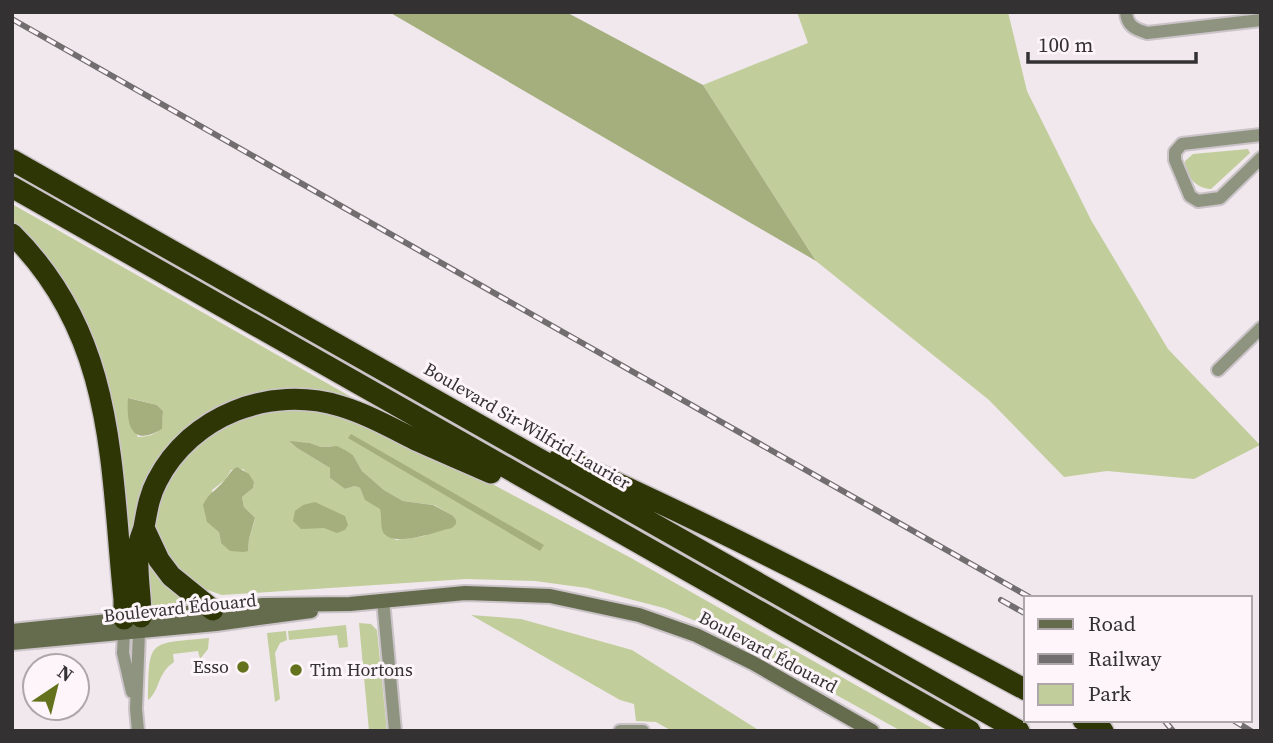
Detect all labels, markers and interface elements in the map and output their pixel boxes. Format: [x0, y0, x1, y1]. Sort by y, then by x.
scale bar [1028, 21, 1196, 65]
text: 100 m [1038, 30, 1093, 59]
street label: Boulevard Sir-Wilfrid-Laurier [419, 356, 635, 495]
street label: Boulevard Édouard [102, 587, 258, 628]
legend [1024, 596, 1252, 722]
street label: Boulevard Édouard [695, 604, 842, 699]
text: Road [1088, 609, 1136, 638]
text: Railway [1088, 644, 1162, 673]
north arrow [21, 652, 91, 722]
place label: Esso [193, 654, 229, 679]
place label: Tim Hortons [310, 657, 413, 682]
text: N [53, 658, 79, 688]
marker: Esso [235, 659, 251, 675]
marker: Tim Hortons [288, 662, 304, 678]
text: Park [1088, 679, 1132, 708]

